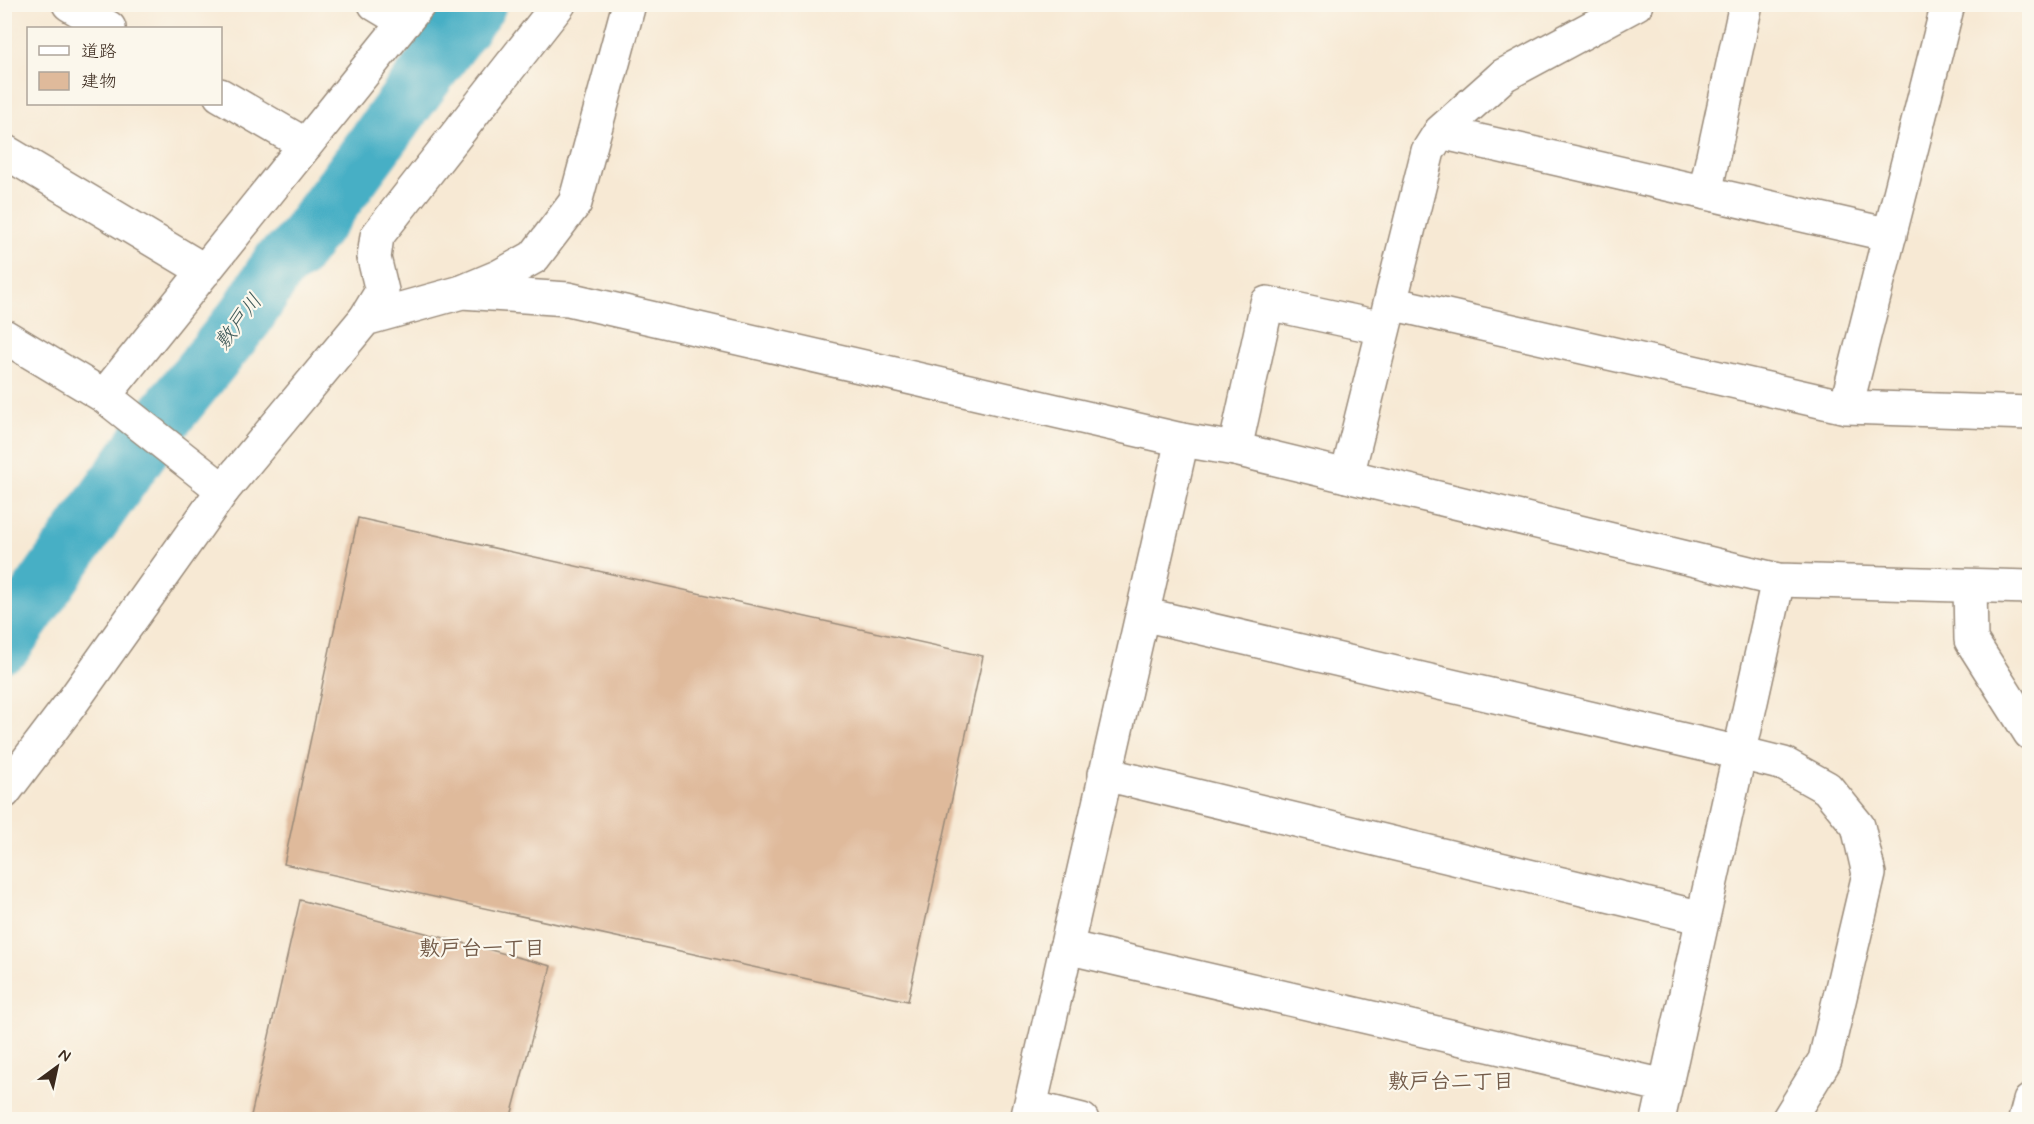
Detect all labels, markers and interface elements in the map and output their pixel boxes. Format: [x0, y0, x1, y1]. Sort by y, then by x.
legend [27, 27, 222, 105]
text: 道路 [81, 40, 117, 64]
text: 建物 [81, 70, 117, 94]
water label: 敷戸川 [209, 288, 269, 356]
district label: 敷戸台一丁目 [419, 935, 545, 963]
north arrow [27, 1037, 87, 1097]
text: N [54, 1044, 75, 1067]
district label: 敷戸台二丁目 [1388, 1068, 1514, 1096]

